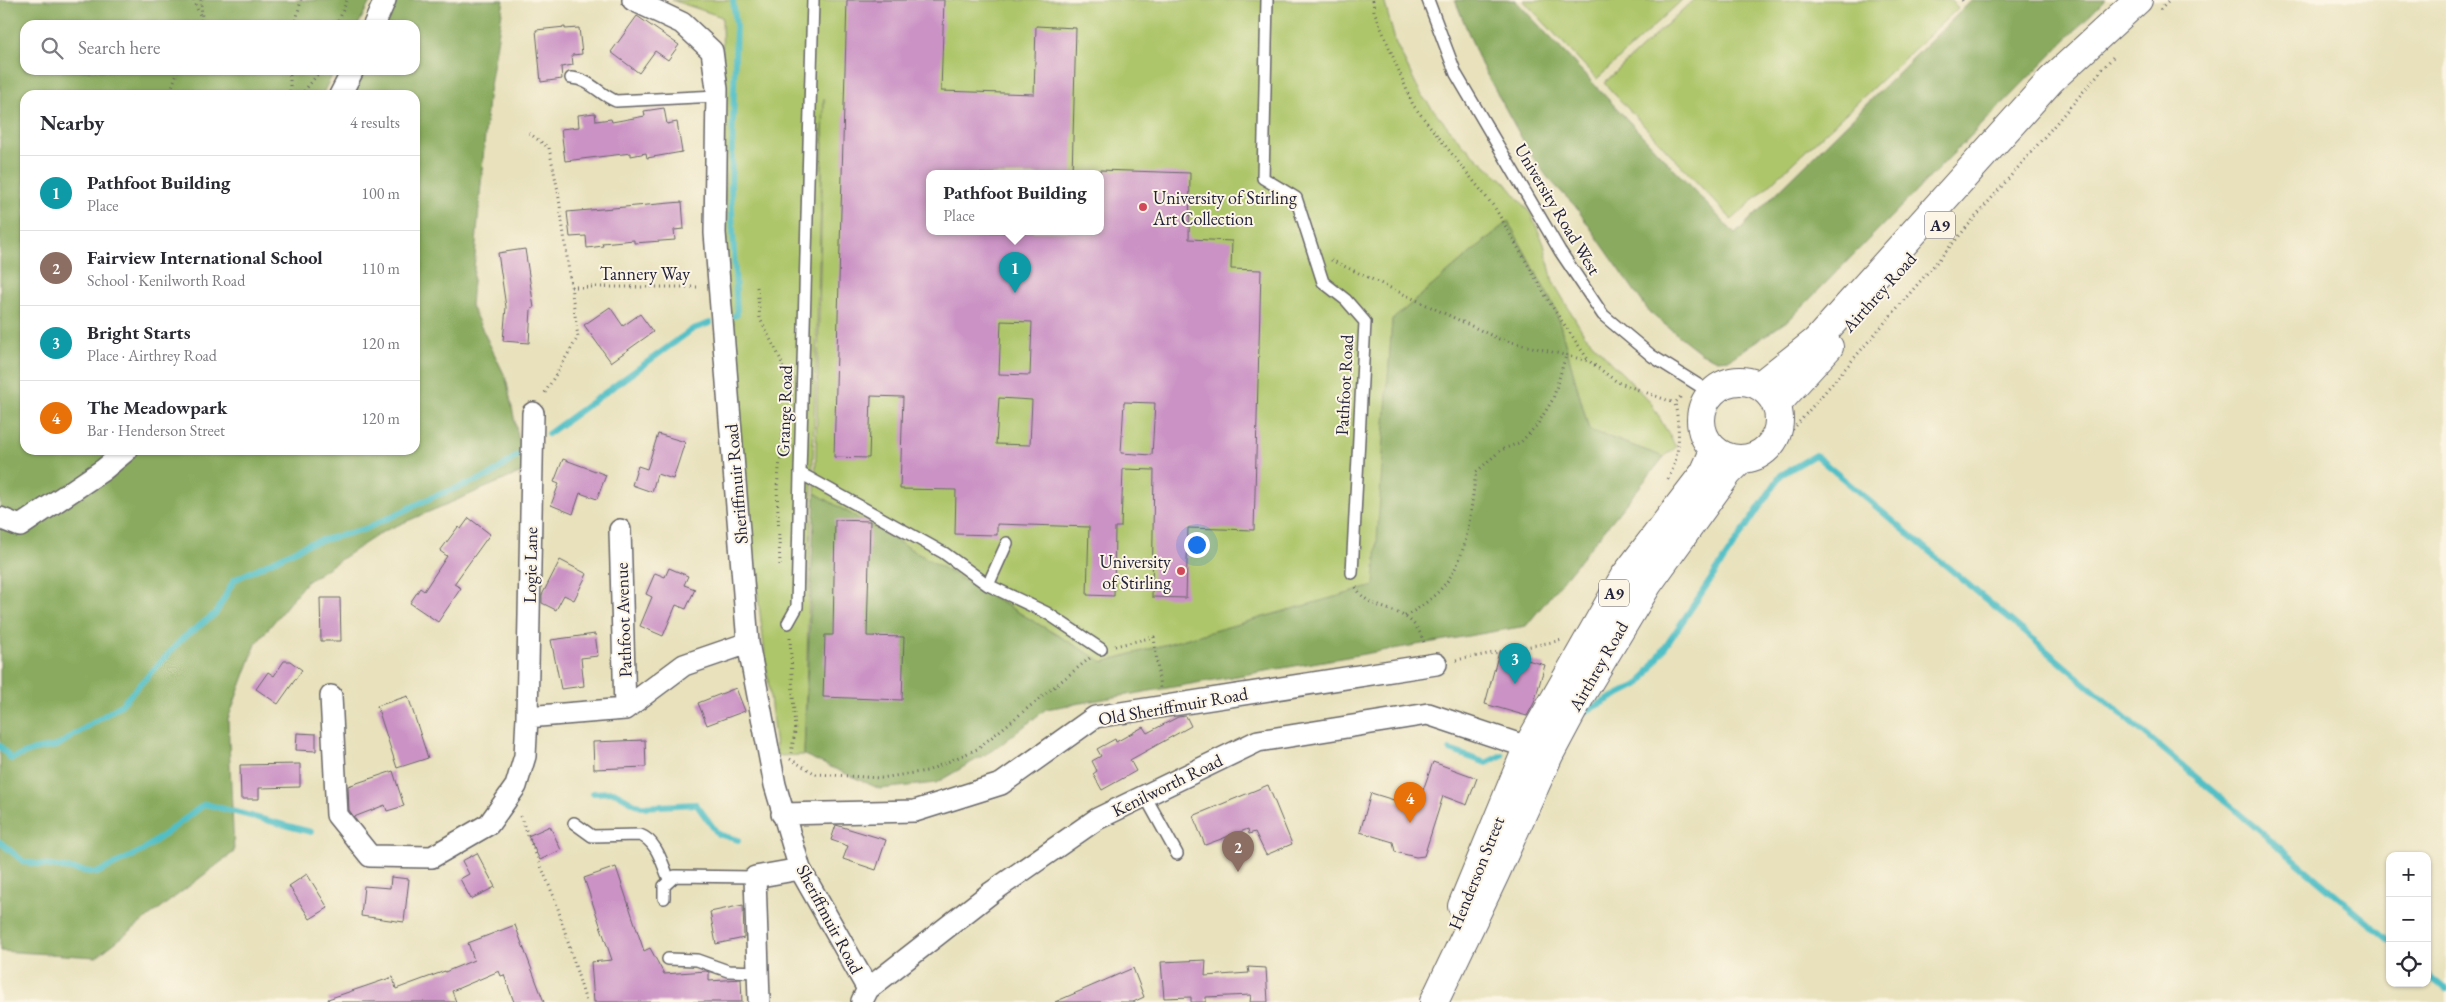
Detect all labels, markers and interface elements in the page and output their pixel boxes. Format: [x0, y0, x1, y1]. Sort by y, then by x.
search box [20, 20, 420, 75]
icon: search [38, 34, 66, 62]
text: Search here [78, 35, 160, 60]
text: Nearby [40, 109, 104, 136]
text: 4 results [350, 112, 400, 133]
street label: University Road West [1510, 139, 1607, 279]
text: Pathfoot Building [87, 170, 231, 195]
popup [926, 170, 1104, 235]
text: Pathfoot Building [943, 180, 1087, 205]
text: 1 [52, 183, 60, 204]
text: 100 m [361, 183, 400, 204]
place label: University of Stirling Art Collection [1152, 186, 1297, 230]
text: Place [87, 195, 119, 216]
marker: University of Stirling Art Collection [1137, 201, 1149, 213]
text: Place [943, 205, 975, 226]
road number: A9 [1925, 212, 1955, 238]
text: Fairview International School [87, 245, 323, 270]
street label: Airthrey Road [1836, 246, 1922, 338]
pin: 1 [999, 252, 1031, 293]
text: 2 [52, 258, 60, 279]
text: 110 m [361, 258, 400, 279]
street label: Tannery Way [600, 262, 690, 285]
text: School · Kenilworth Road [87, 270, 245, 291]
text: Bright Starts [87, 320, 190, 345]
text: 3 [52, 333, 60, 354]
text: 120 m [361, 333, 400, 354]
street label: Pathfoot Road [1330, 333, 1358, 436]
text: Place · Airthrey Road [87, 345, 217, 366]
street label: Grange Road [771, 364, 797, 457]
text: The Meadowpark [87, 395, 227, 420]
text: 4 [52, 408, 60, 429]
text: 120 m [361, 408, 400, 429]
text: Bar · Henderson Street [87, 420, 225, 441]
street label: Sheriffmuir Road [719, 422, 753, 545]
street label: Logie Lane [518, 527, 542, 603]
your location [1184, 532, 1210, 558]
place label: University of Stirling [1100, 550, 1171, 594]
street label: Pathfoot Avenue [609, 562, 637, 678]
marker: University of Stirling [1175, 565, 1187, 577]
road number: A9 [1599, 580, 1629, 606]
street label: Airthrey Road [1563, 616, 1633, 716]
pin: 3 [1499, 643, 1531, 684]
street label: Old Sheriffmuir Road [1096, 681, 1250, 730]
street label: Kenilworth Road [1108, 748, 1227, 822]
pin: 4 [1394, 782, 1426, 823]
street label: Henderson Street [1443, 812, 1509, 933]
pin: 2 [1222, 831, 1254, 872]
map controls [2386, 852, 2431, 987]
button: + [2386, 852, 2431, 897]
street label: Sheriffmuir Road [792, 860, 869, 978]
button: − [2386, 897, 2431, 942]
button: locate [2386, 942, 2431, 987]

